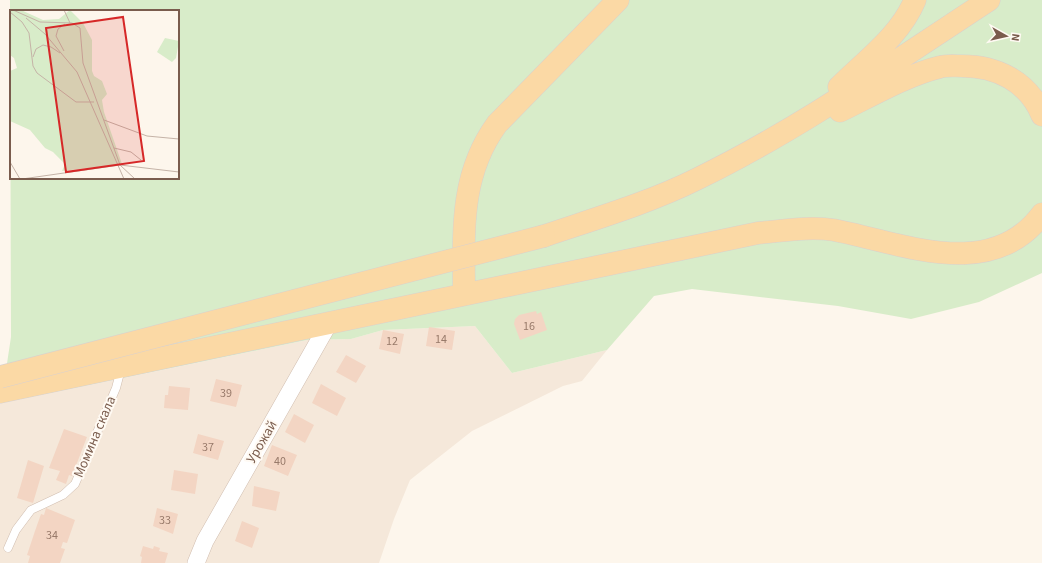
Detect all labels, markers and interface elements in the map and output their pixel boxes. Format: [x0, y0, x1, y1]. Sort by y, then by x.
inset map [10, 10, 179, 179]
north arrow [986, 16, 1026, 56]
text: N [1007, 33, 1023, 42]
house number: 16 [523, 318, 535, 335]
house number: 14 [435, 331, 447, 348]
house number: 12 [386, 333, 398, 350]
house number: 39 [220, 385, 232, 402]
street label: Момина скала [69, 393, 121, 481]
street label: Урожай [242, 417, 282, 467]
house number: 37 [202, 439, 214, 456]
house number: 40 [274, 453, 286, 470]
house number: 33 [159, 512, 171, 529]
house number: 34 [46, 527, 58, 544]

